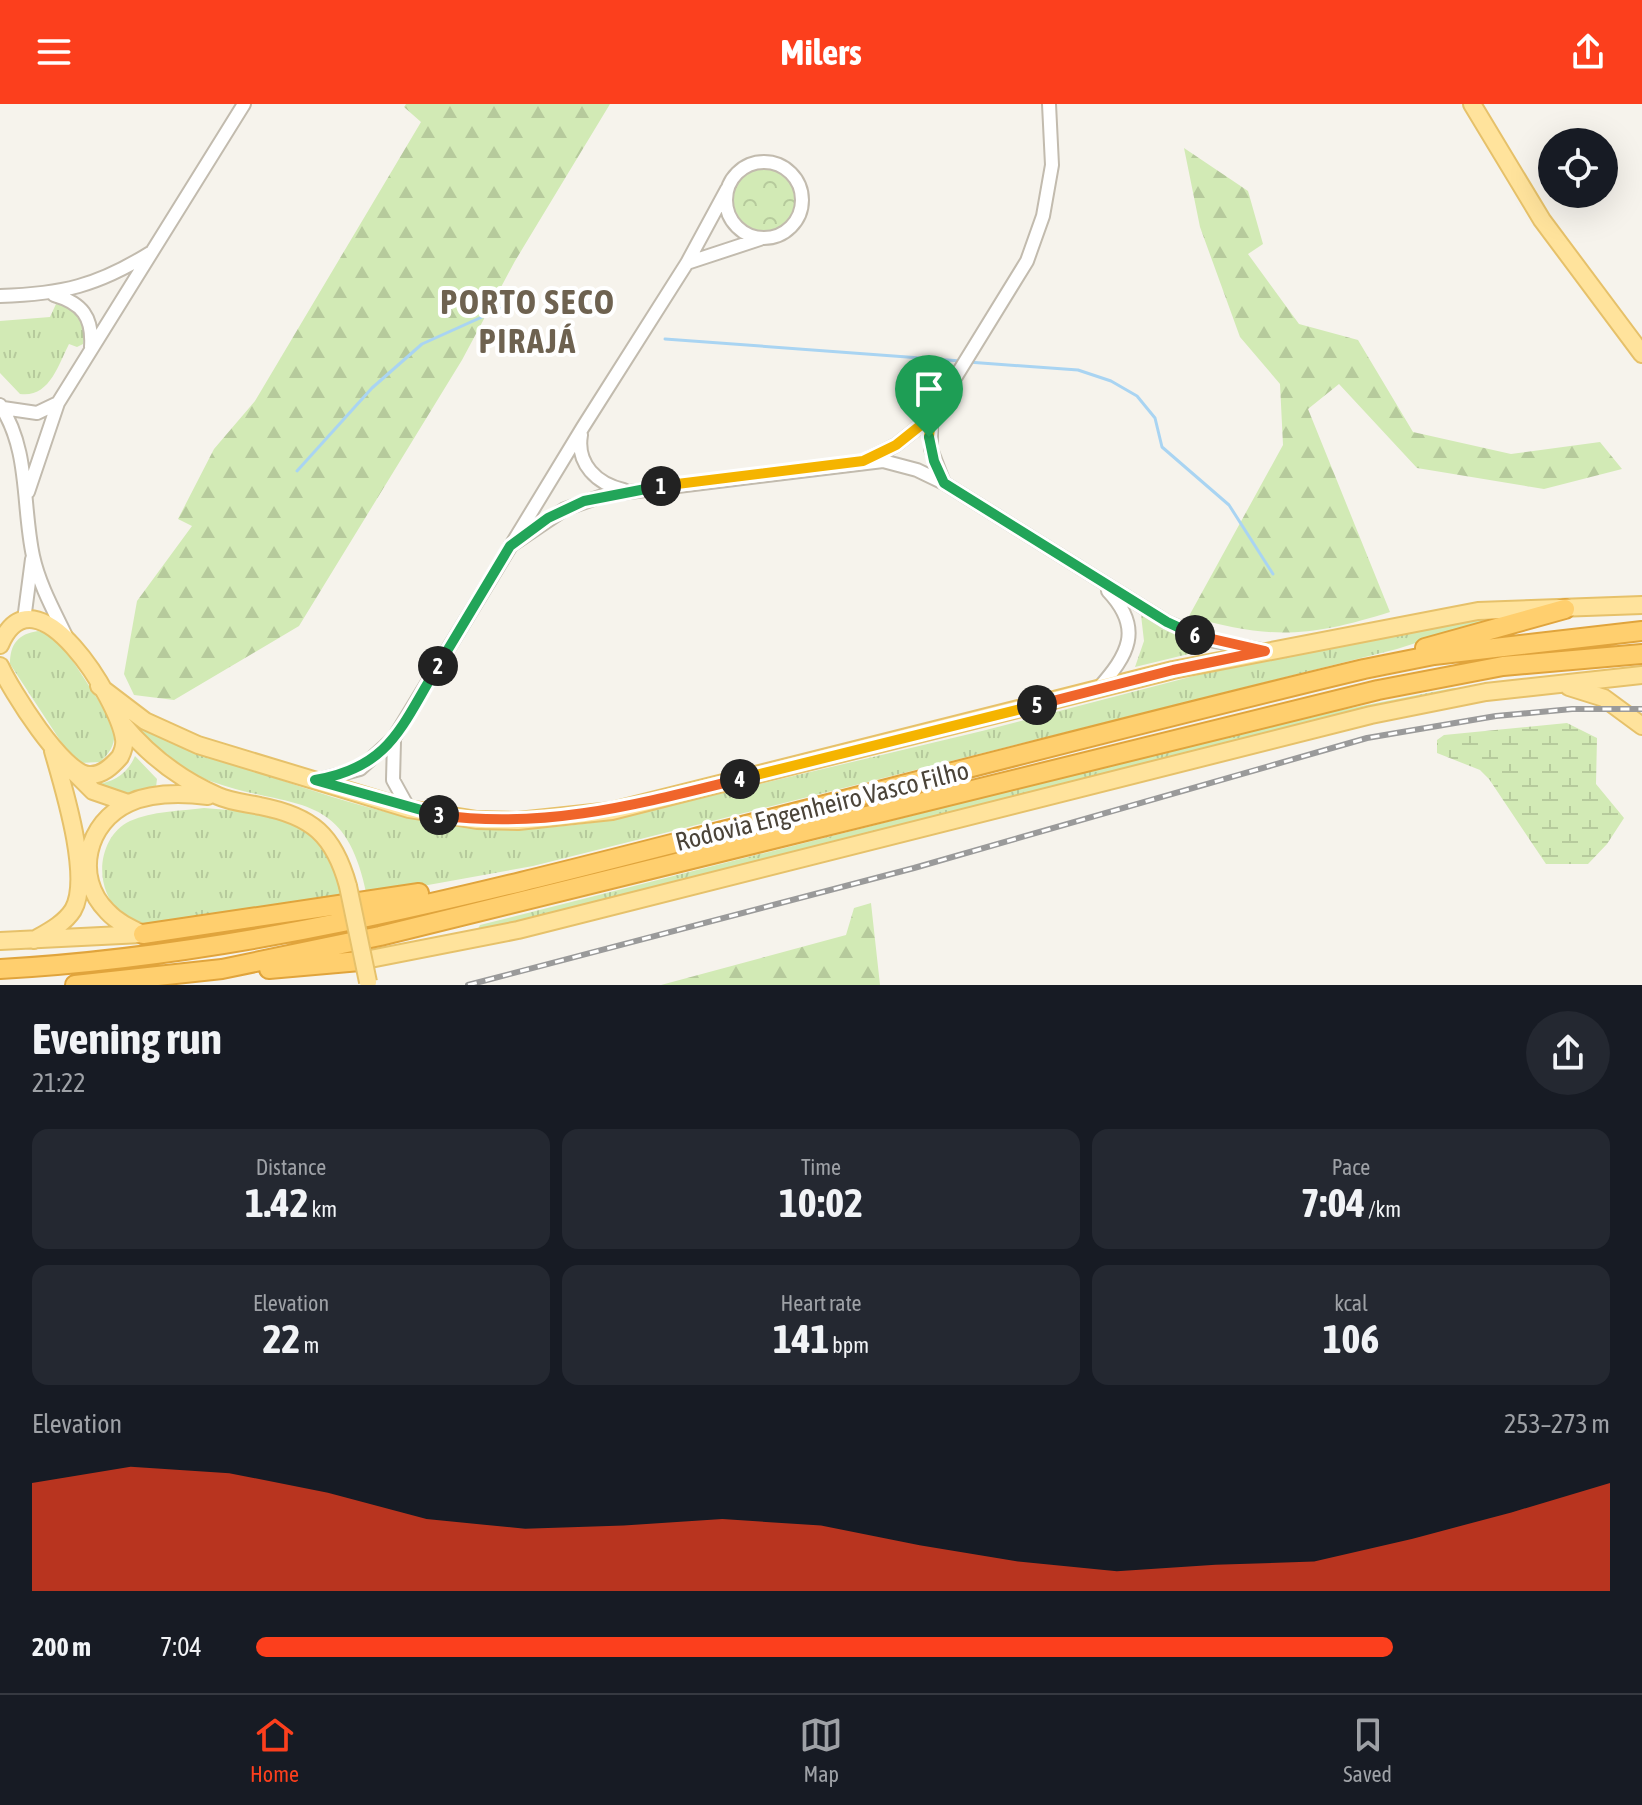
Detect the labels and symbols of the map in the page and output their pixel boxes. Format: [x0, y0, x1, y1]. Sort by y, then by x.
district label: PORTO SECO PIRAJÁ [440, 282, 616, 360]
pin [895, 355, 963, 437]
pin: 1 [641, 466, 681, 506]
pin: 6 [1175, 615, 1215, 655]
pin: 2 [418, 646, 458, 686]
pin: 5 [1017, 685, 1057, 725]
street label: Rodovia Engenheiro Vasco Filho [672, 755, 972, 857]
pin: 4 [720, 759, 760, 799]
pin: 3 [419, 795, 459, 835]

